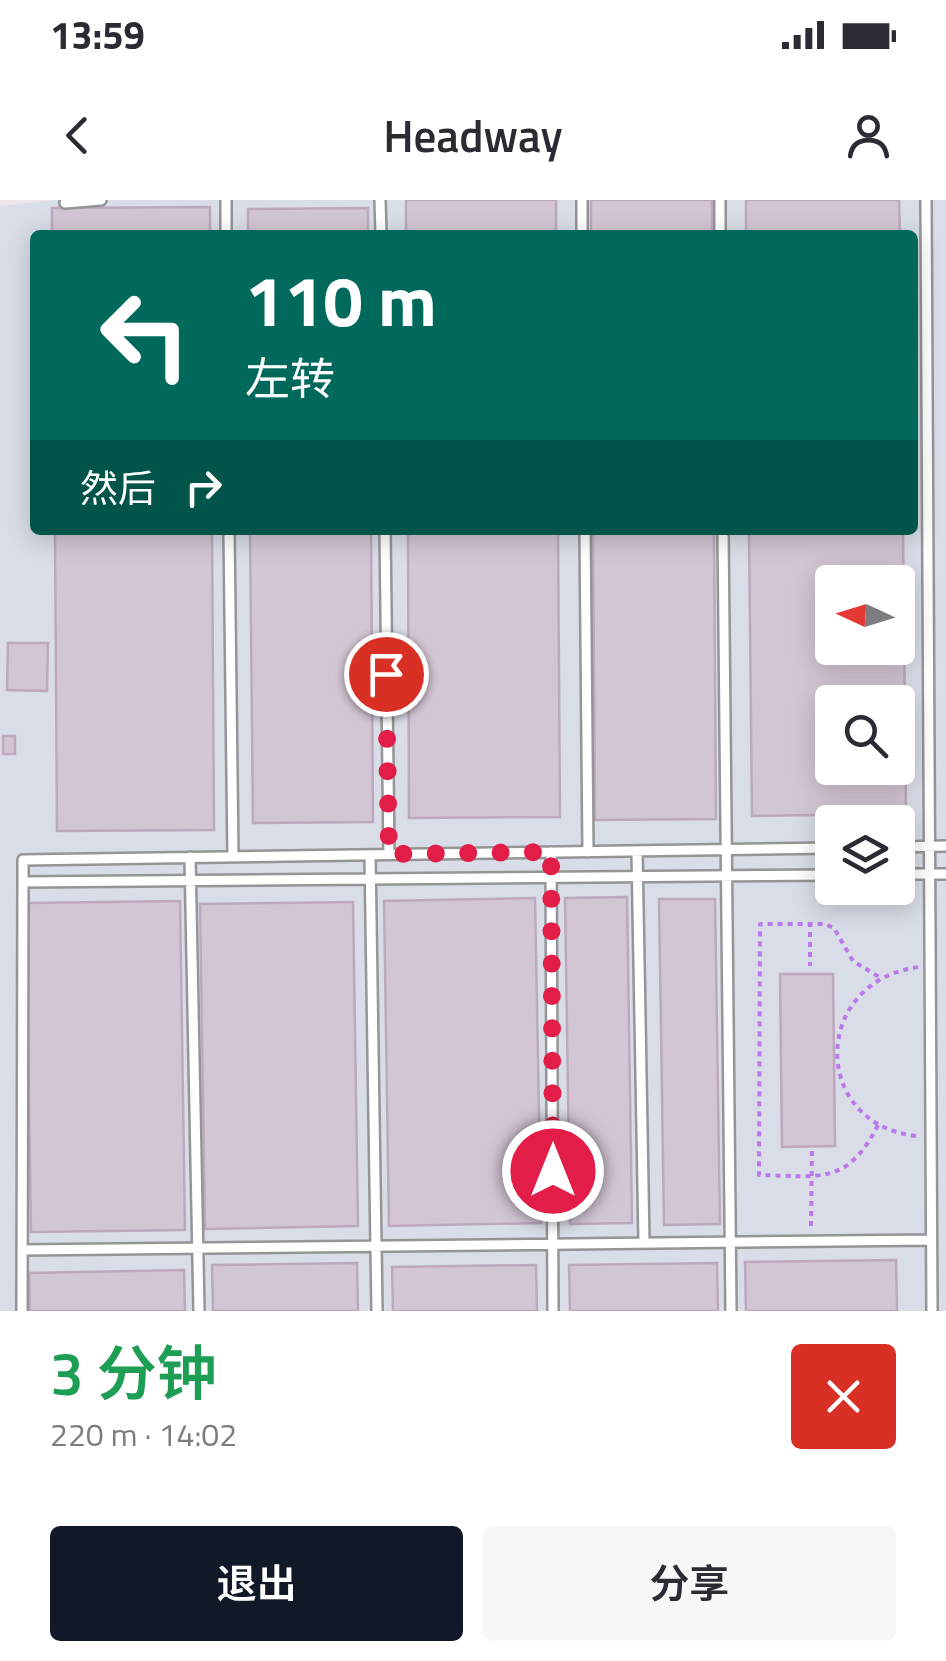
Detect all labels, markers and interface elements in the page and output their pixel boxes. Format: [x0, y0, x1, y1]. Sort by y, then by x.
text: 13:59 [50, 6, 145, 64]
text: Headway [383, 101, 563, 169]
icon: back [50, 108, 105, 163]
icon: person [841, 108, 896, 163]
text: 110 m [245, 247, 437, 353]
icon: left [80, 270, 210, 400]
text: 左转 [245, 344, 335, 412]
text: 然后 [80, 459, 156, 517]
icon: right [176, 460, 231, 515]
north arrow [815, 565, 915, 665]
map controls [815, 565, 915, 905]
pin [344, 632, 429, 717]
icon: arrive [359, 647, 414, 702]
button: search [815, 685, 915, 785]
button: layers [815, 805, 915, 905]
position arrow [501, 1119, 605, 1223]
text: 3 分钟 [50, 1327, 217, 1418]
button: close [791, 1344, 896, 1449]
text: 220 m · 14:02 [50, 1410, 237, 1458]
button: 退出 [50, 1526, 463, 1641]
button: 分享 [483, 1526, 896, 1641]

